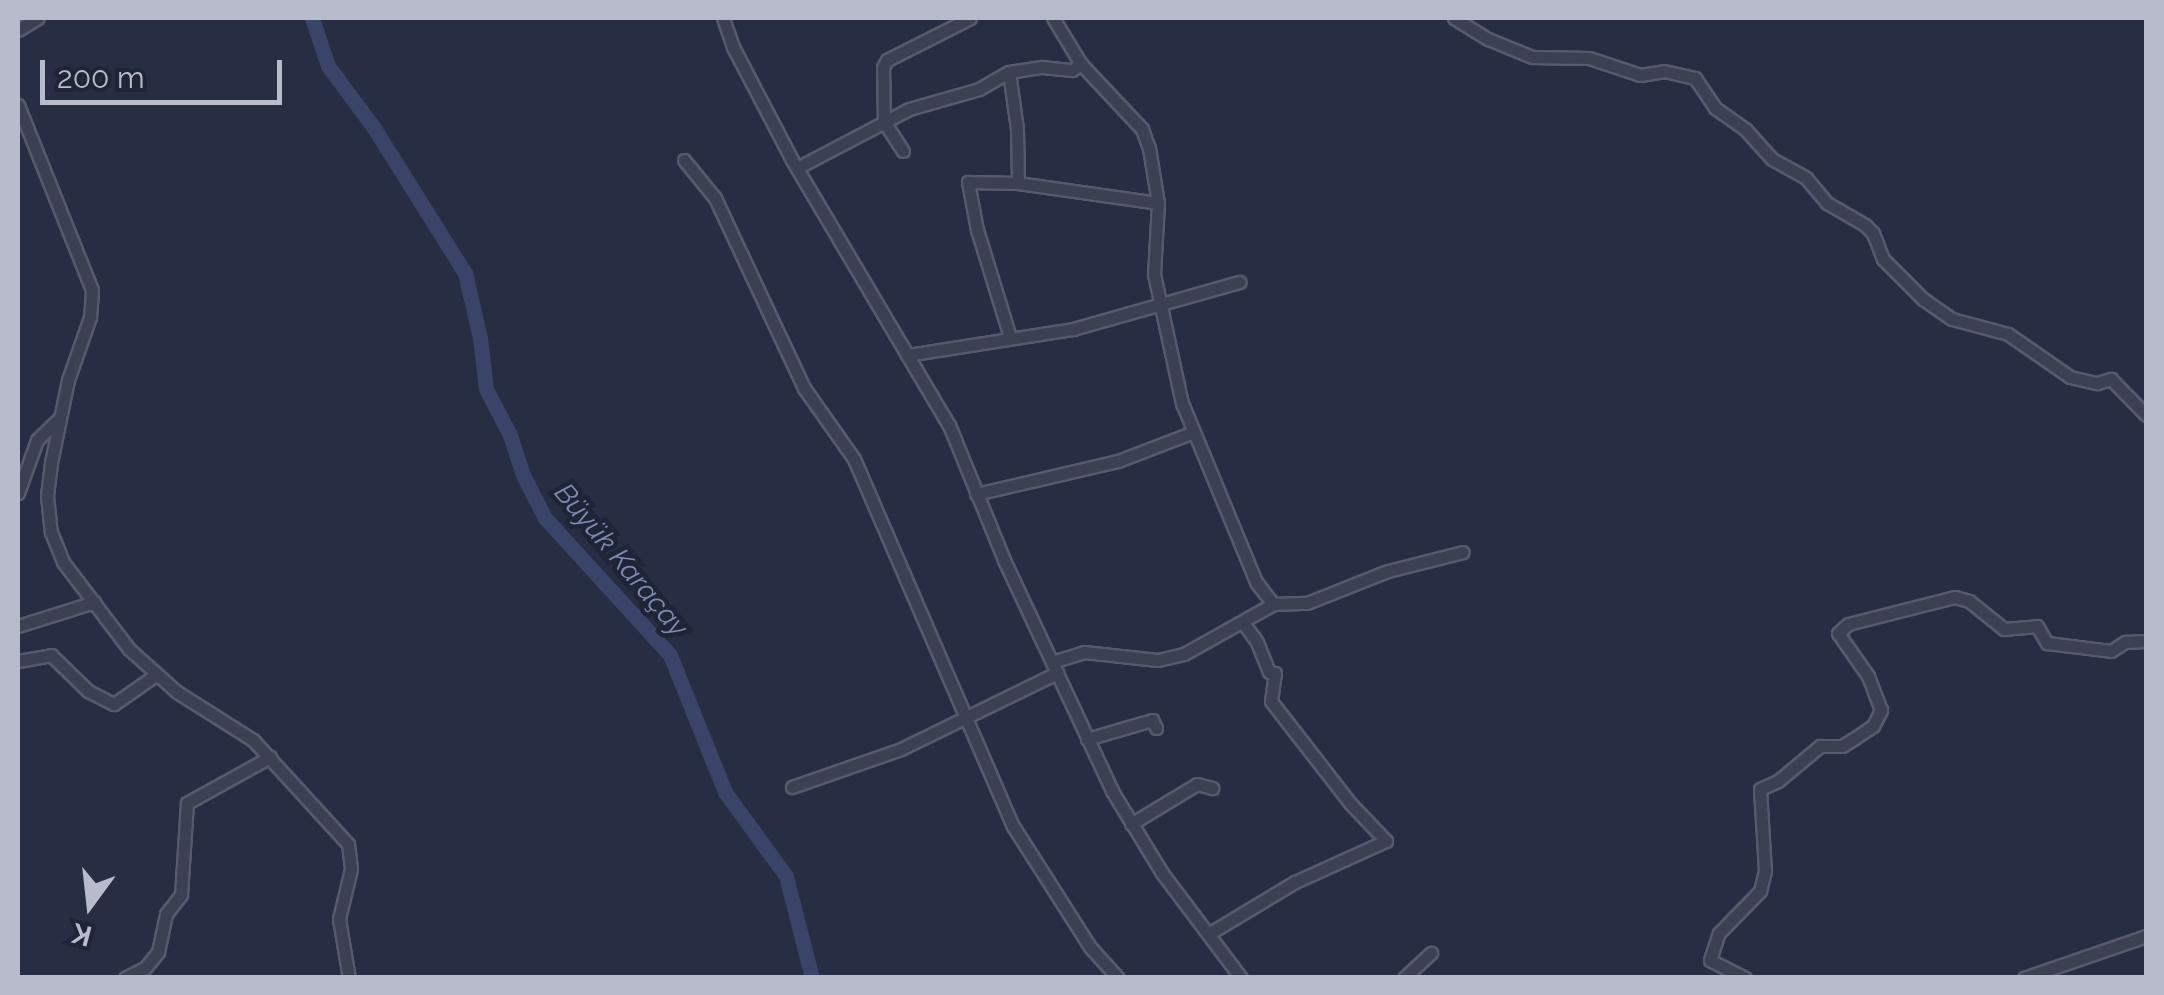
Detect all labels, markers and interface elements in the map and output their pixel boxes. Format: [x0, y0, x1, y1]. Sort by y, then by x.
scale bar [45, 40, 288, 102]
text: 200 m [57, 60, 145, 95]
water label: Büyük Karaçay [547, 477, 695, 643]
north arrow [40, 855, 140, 955]
text: K [69, 916, 95, 953]

